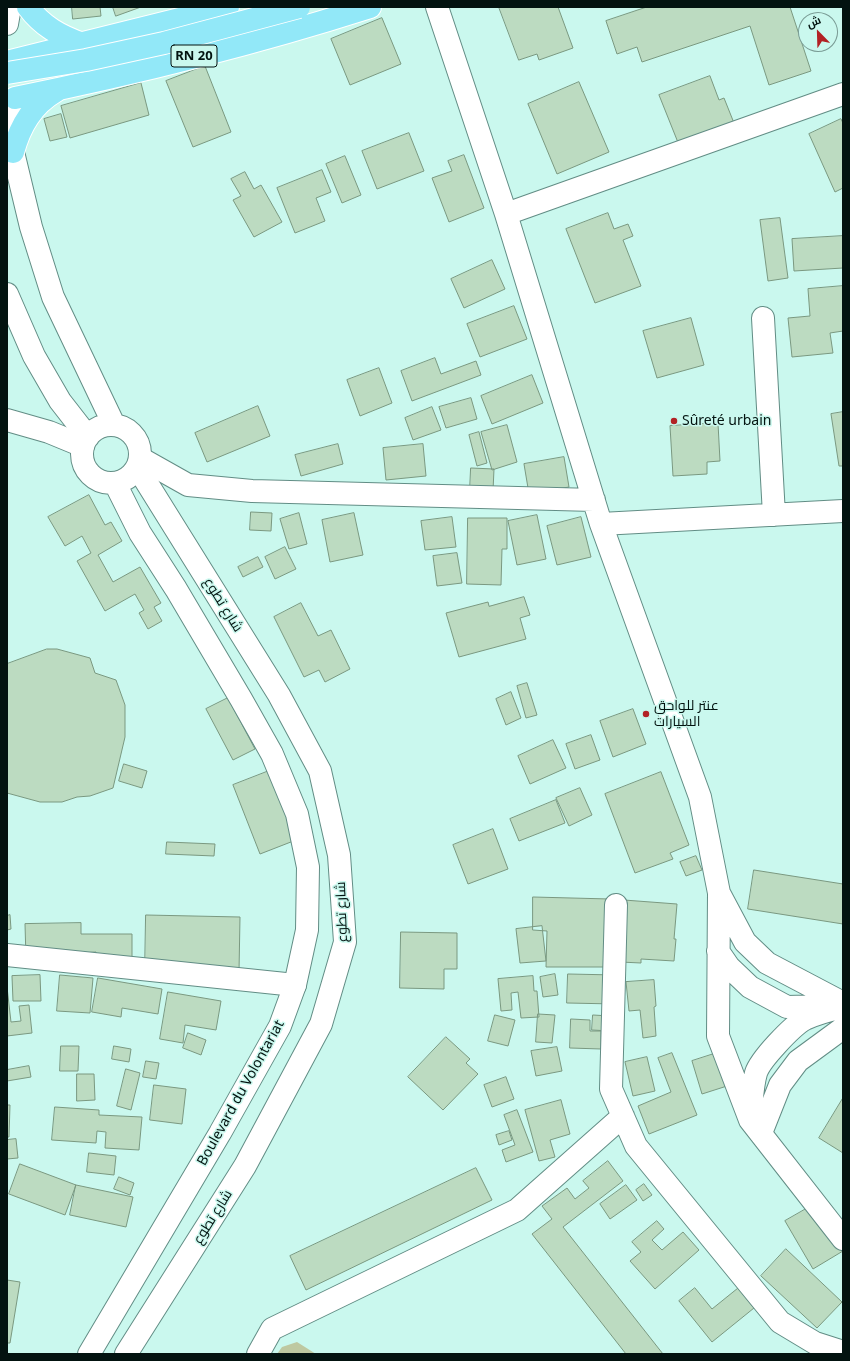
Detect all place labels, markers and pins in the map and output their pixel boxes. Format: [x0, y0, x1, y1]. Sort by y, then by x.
place label: Sûreté urbain [682, 413, 771, 429]
marker: Sûreté urbain [669, 416, 679, 426]
place label: عنتر للواحق السيارات [654, 698, 719, 730]
marker: عنتر للواحق السيارات [641, 709, 651, 719]

